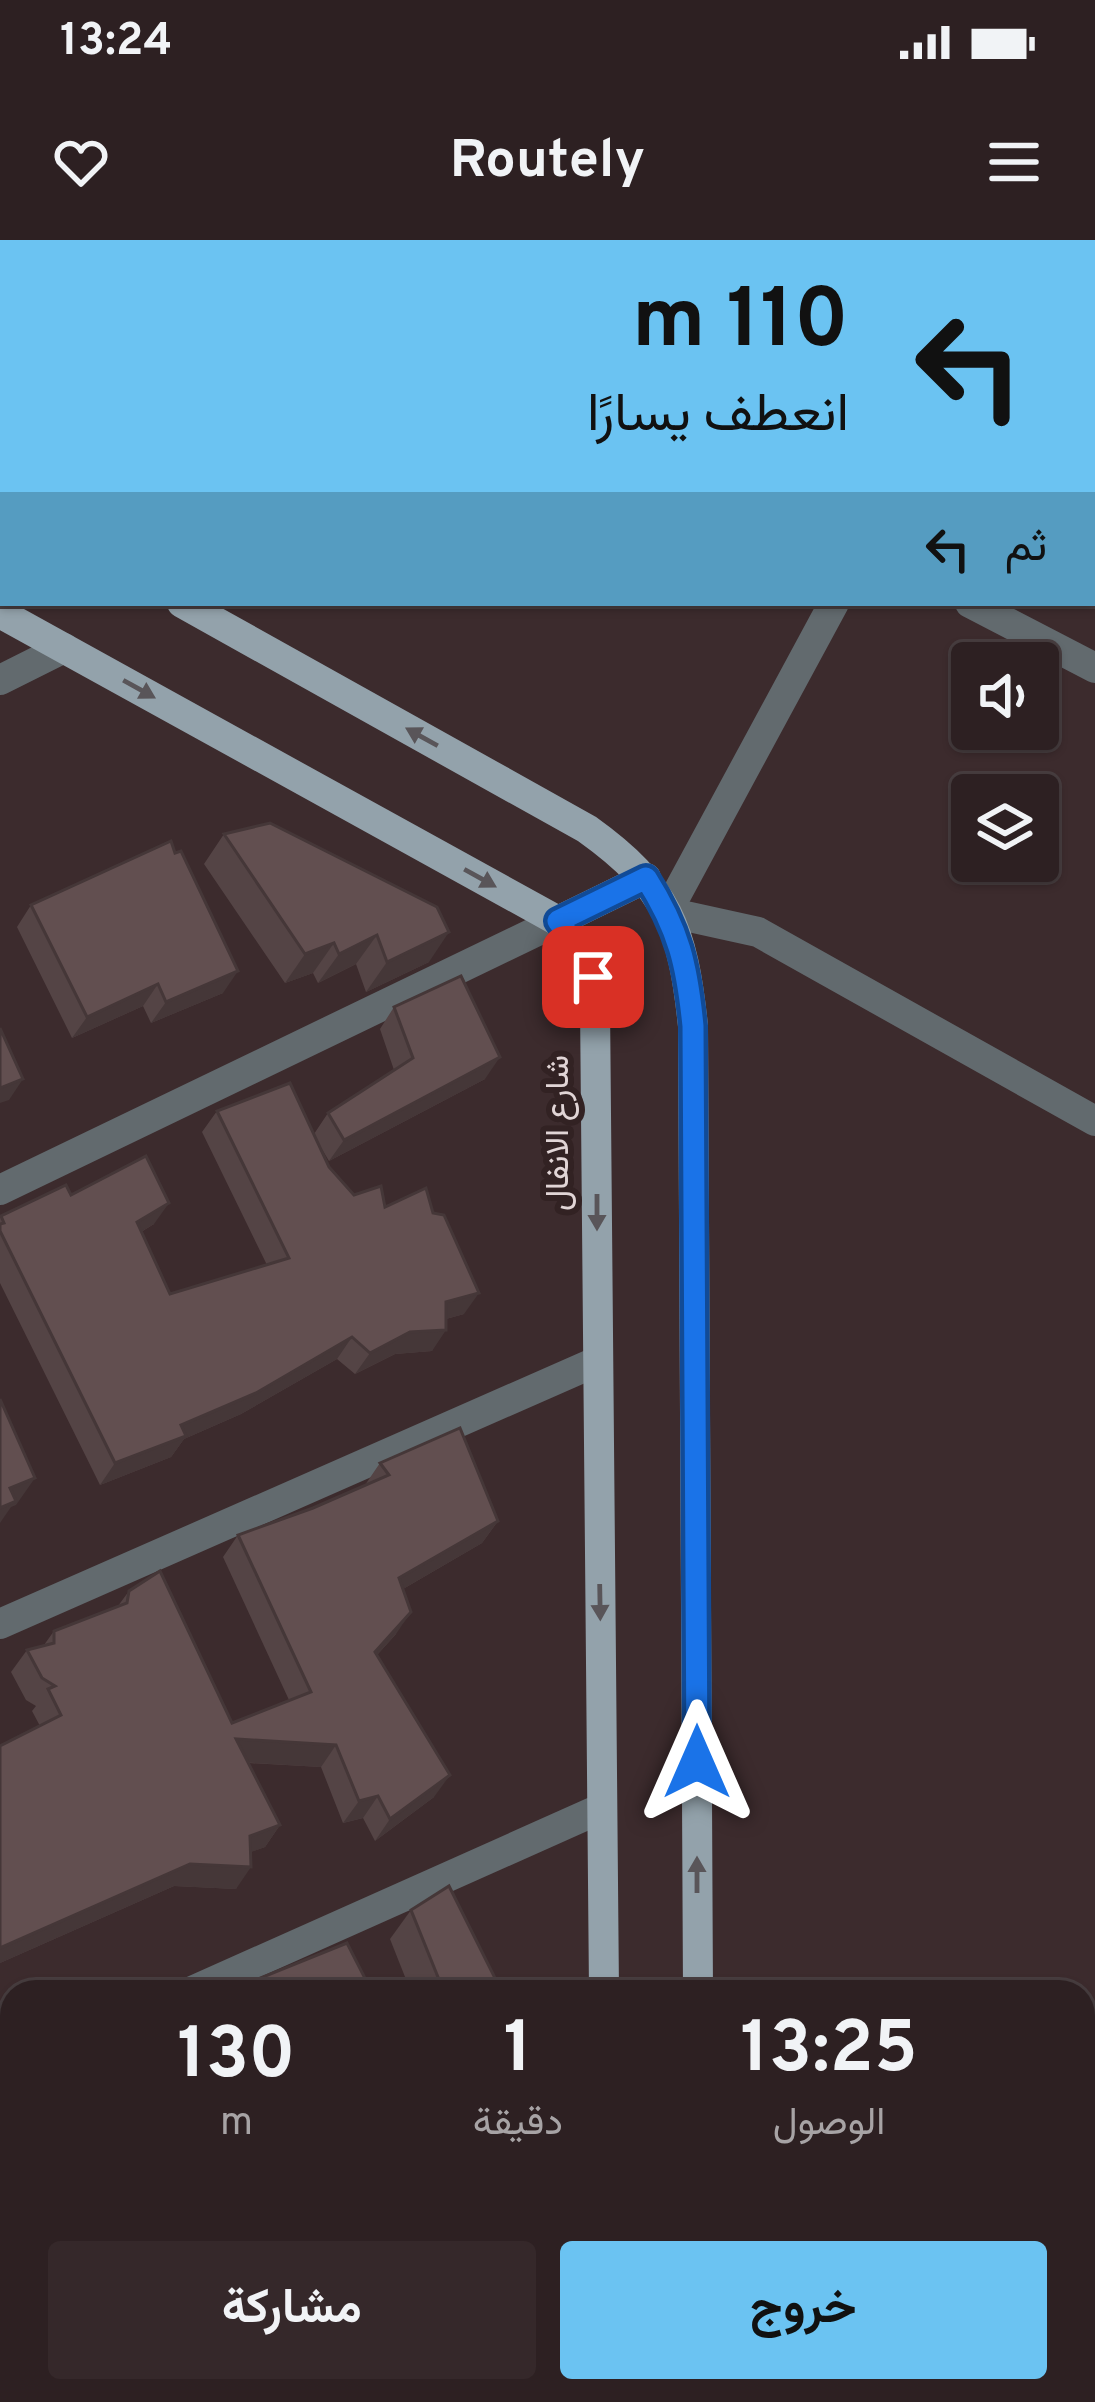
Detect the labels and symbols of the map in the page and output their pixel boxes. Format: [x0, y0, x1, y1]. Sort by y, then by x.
one-way arrow [123, 678, 156, 699]
one-way arrow [405, 727, 440, 748]
one-way arrow [463, 867, 498, 888]
pin [542, 926, 644, 1028]
street label: شارع الانفال [539, 1055, 581, 1211]
one-way arrow [587, 1194, 606, 1232]
one-way arrow [591, 1584, 610, 1622]
position arrow [634, 1699, 760, 1825]
one-way arrow [688, 1855, 707, 1893]

